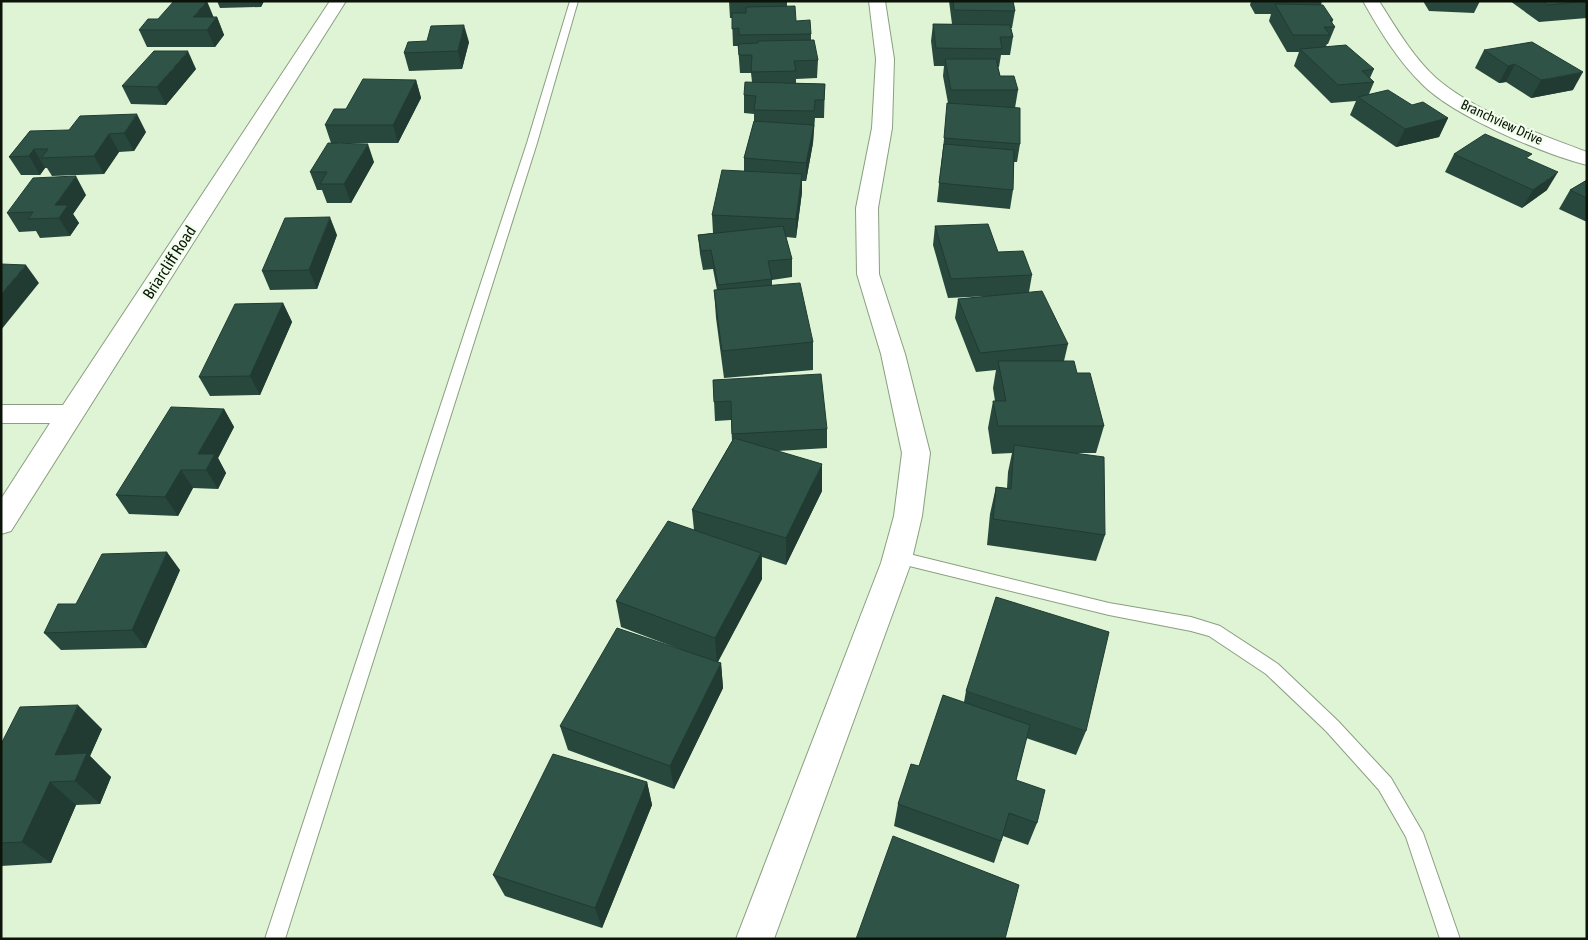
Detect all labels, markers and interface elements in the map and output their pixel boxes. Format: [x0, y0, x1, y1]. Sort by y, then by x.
street label: Branchview Drive [1459, 96, 1545, 148]
street label: Briarcliff Road [139, 222, 199, 302]

